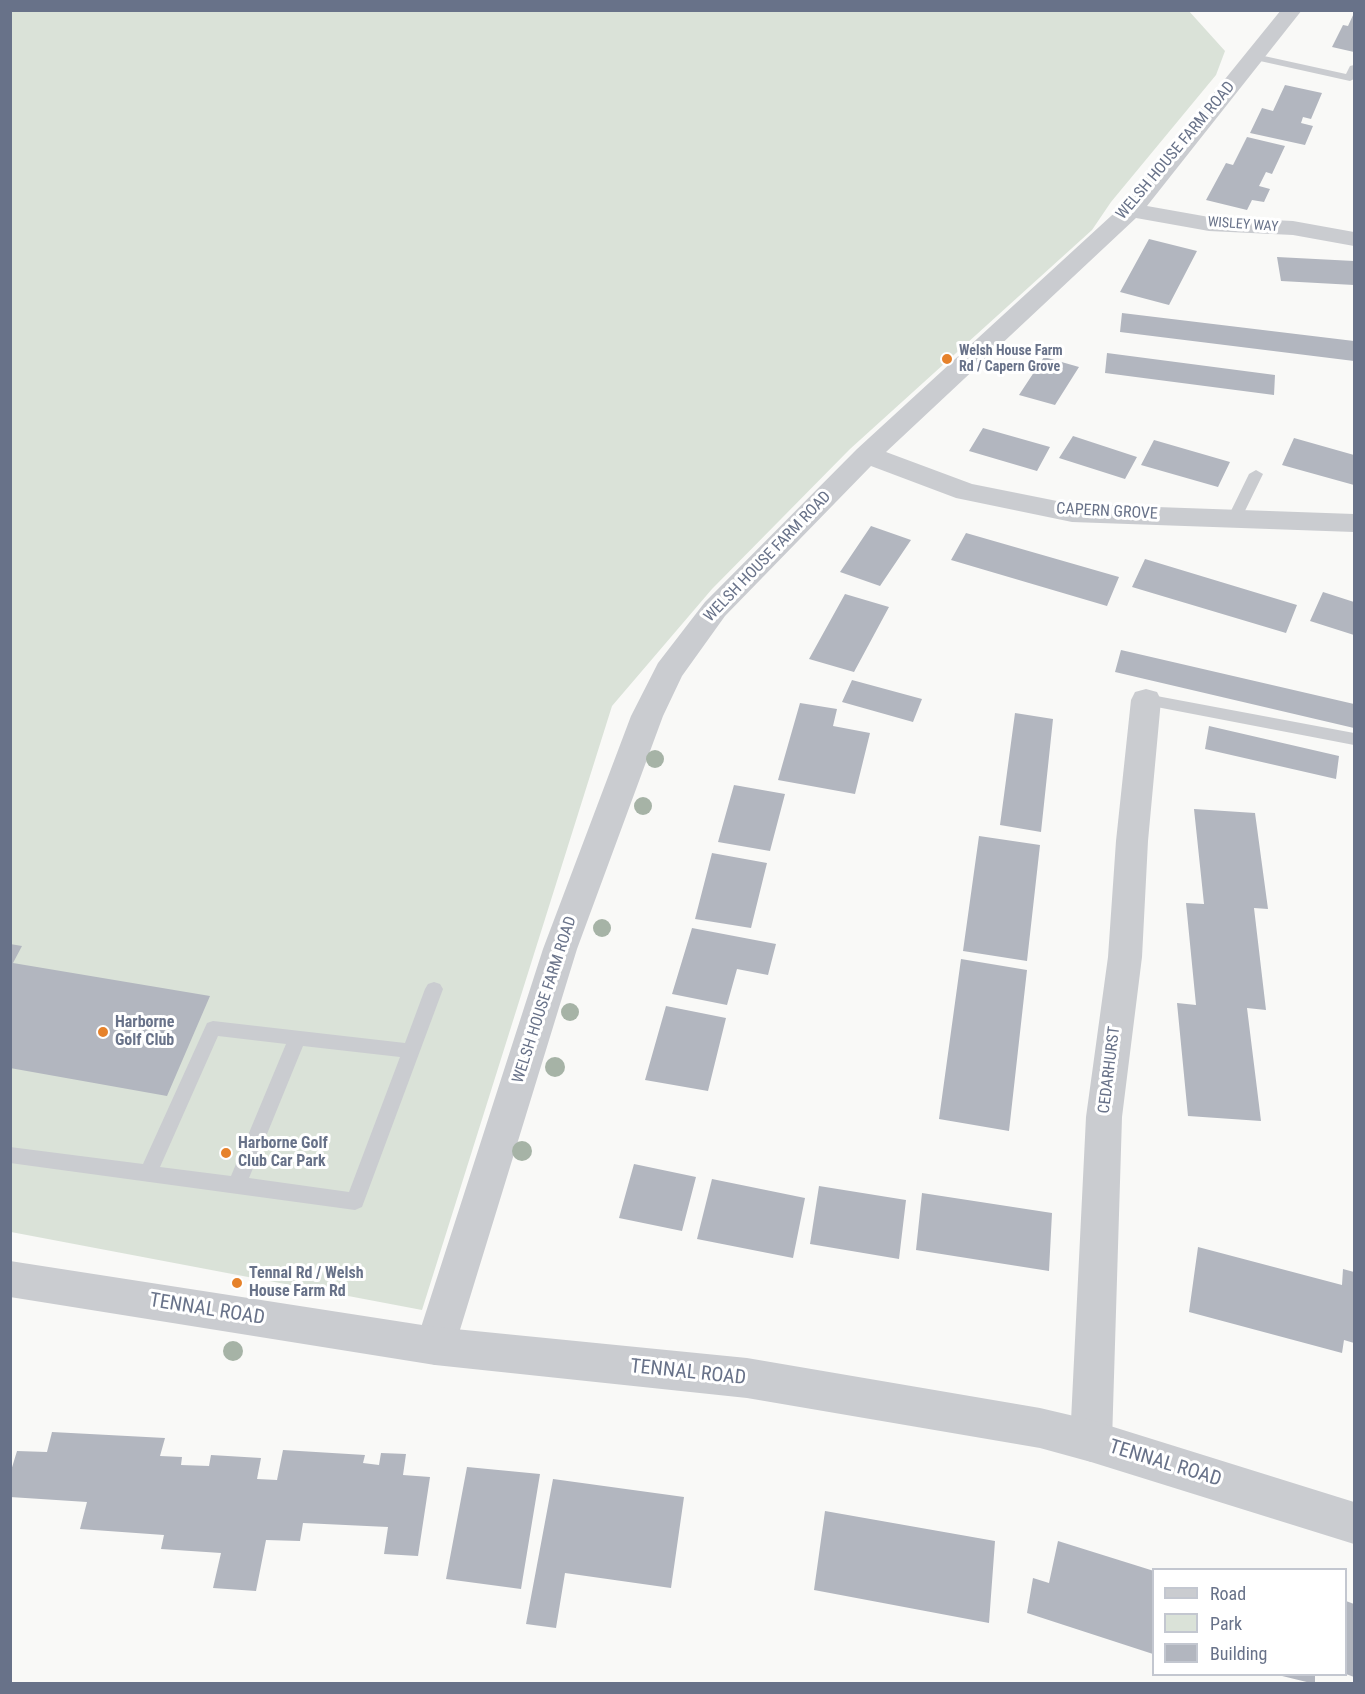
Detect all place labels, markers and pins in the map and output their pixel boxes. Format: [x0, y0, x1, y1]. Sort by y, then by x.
place label: Welsh House Farm Rd / Capern Grove [959, 343, 1063, 376]
marker: Welsh House Farm Rd / Capern Grove [940, 352, 954, 366]
place label: Harborne Golf Club [115, 1013, 174, 1051]
marker: Harborne Golf Club [96, 1025, 110, 1039]
place label: Harborne Golf Club Car Park [238, 1134, 328, 1172]
marker: Harborne Golf Club Car Park [219, 1146, 233, 1160]
place label: Tennal Rd / Welsh House Farm Rd [249, 1264, 364, 1302]
marker: Tennal Rd / Welsh House Farm Rd [230, 1276, 244, 1290]

